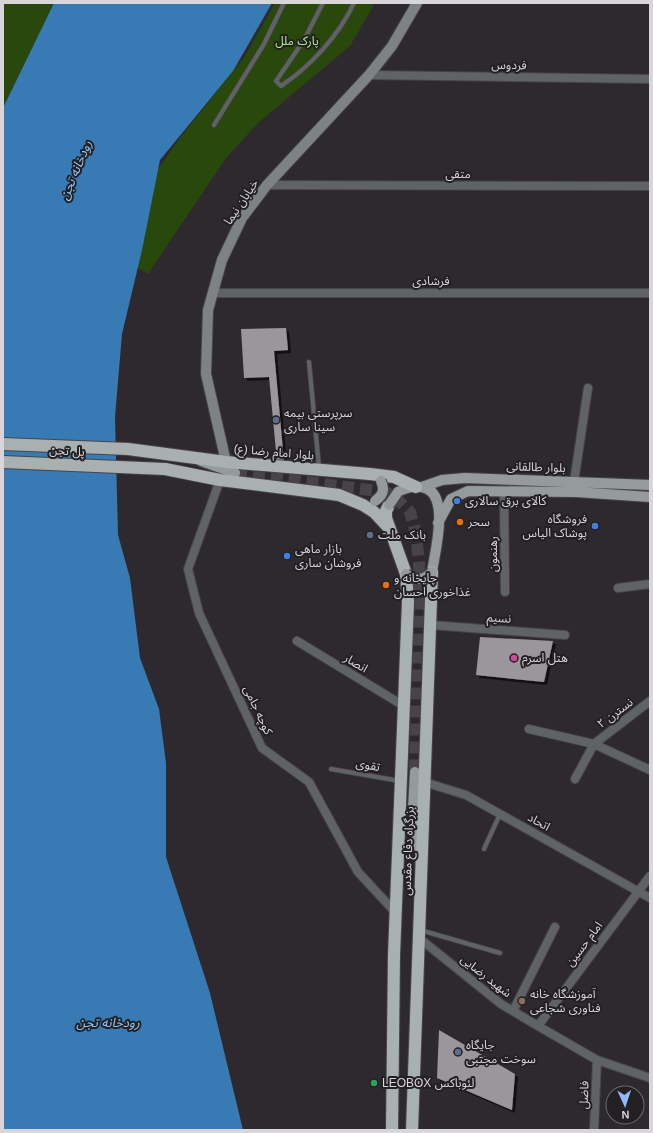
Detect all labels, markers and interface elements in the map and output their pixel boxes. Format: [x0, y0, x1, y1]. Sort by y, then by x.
park label: پارک ملل [275, 34, 319, 49]
street label: فردوس [491, 58, 527, 72]
water label: رودخانه تجن [56, 138, 96, 203]
street label: متقی [445, 167, 471, 181]
street label: خیابان نیما [221, 177, 261, 227]
street label: فرشادی [412, 274, 450, 288]
place label: سرپرستی بیمه سینا ساری [284, 406, 352, 434]
marker: سرپرستی بیمه سینا ساری [271, 415, 281, 425]
street label: بلوار امام رضا (ع) [233, 442, 315, 464]
street label: پل تجن [49, 443, 85, 460]
street label: بلوار طالقانی [506, 459, 566, 475]
place label: کالای برق سالاری [465, 494, 548, 508]
marker: کالای برق سالاری [452, 496, 462, 506]
place label: فروشگاه پوشاک الیاس [523, 512, 587, 541]
place label: سحر [467, 515, 490, 529]
marker: سحر [455, 517, 465, 527]
marker: فروشگاه پوشاک الیاس [590, 521, 600, 531]
place label: بانک ملت [378, 528, 426, 542]
marker: بانک ملت [365, 530, 375, 540]
street label: رهنمون [486, 536, 500, 572]
place label: بازار ماهی فروشان ساری [295, 542, 361, 570]
marker: بازار ماهی فروشان ساری [282, 551, 292, 561]
place label: چایخانه و غذاخوری احسان [394, 571, 471, 599]
marker: چایخانه و غذاخوری احسان [381, 580, 391, 590]
street label: نسیم [486, 610, 512, 628]
street label: انصار [341, 650, 371, 676]
place label: هتل اسرم [522, 651, 568, 667]
marker: هتل اسرم [509, 653, 519, 663]
street label: کوچه جامی [240, 683, 276, 738]
street label: نسترن ۲ [594, 695, 636, 731]
street label: تقوی [355, 756, 382, 774]
street label: بزرگراه دفاع مقدس [399, 806, 419, 896]
street label: اتحاد [525, 810, 553, 834]
street label: امام حسین [563, 919, 607, 970]
street label: شهید رضایی [458, 952, 514, 1000]
place label: آموزشگاه خانه فناوری شجاعی [530, 987, 601, 1015]
marker: آموزشگاه خانه فناوری شجاعی [517, 996, 527, 1006]
water label: رودخانه تجن [76, 1015, 140, 1031]
place label: جایگاه سوخت مجتبی [466, 1038, 536, 1066]
marker: جایگاه سوخت مجتبی [453, 1047, 463, 1057]
place label: LEOBOX لئوباکس [382, 1076, 474, 1090]
marker: LEOBOX لئوباکس [369, 1078, 379, 1088]
street label: فاضل [577, 1081, 591, 1109]
north arrow [605, 1085, 645, 1125]
text: N [621, 1109, 630, 1121]

